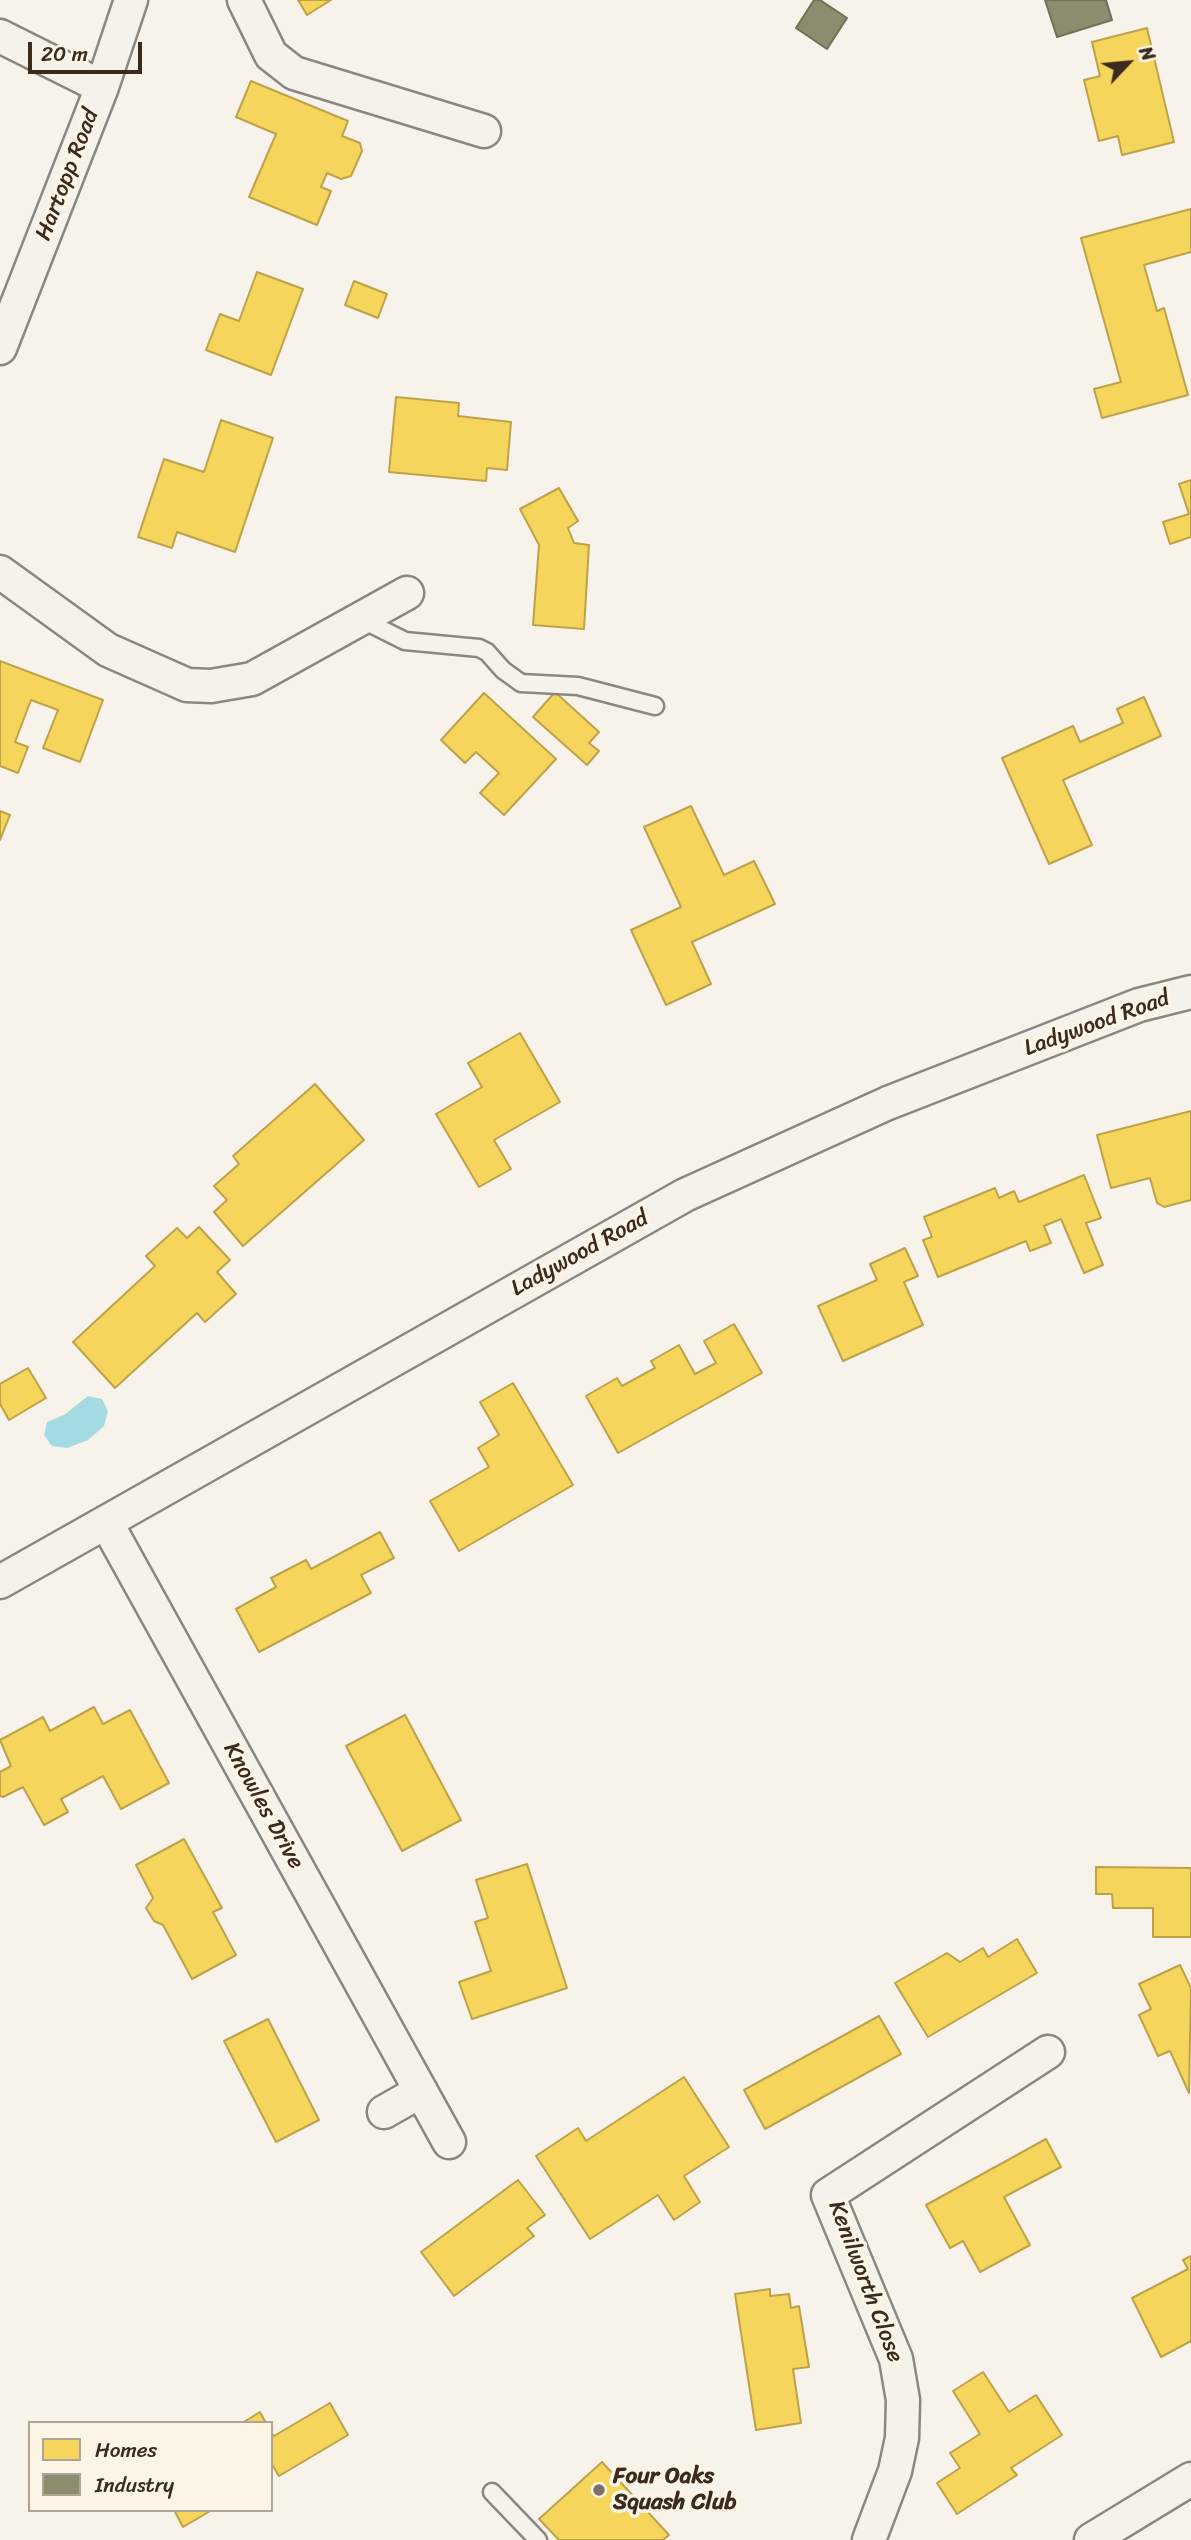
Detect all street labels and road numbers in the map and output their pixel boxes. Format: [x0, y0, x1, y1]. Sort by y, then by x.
street label: Hartopp Road [30, 105, 106, 245]
street label: Ladywood Road [1021, 985, 1173, 1063]
street label: Ladywood Road [507, 1205, 653, 1303]
street label: Knowles Drive [217, 1738, 309, 1874]
street label: Kenilworth Close [821, 2197, 909, 2367]

